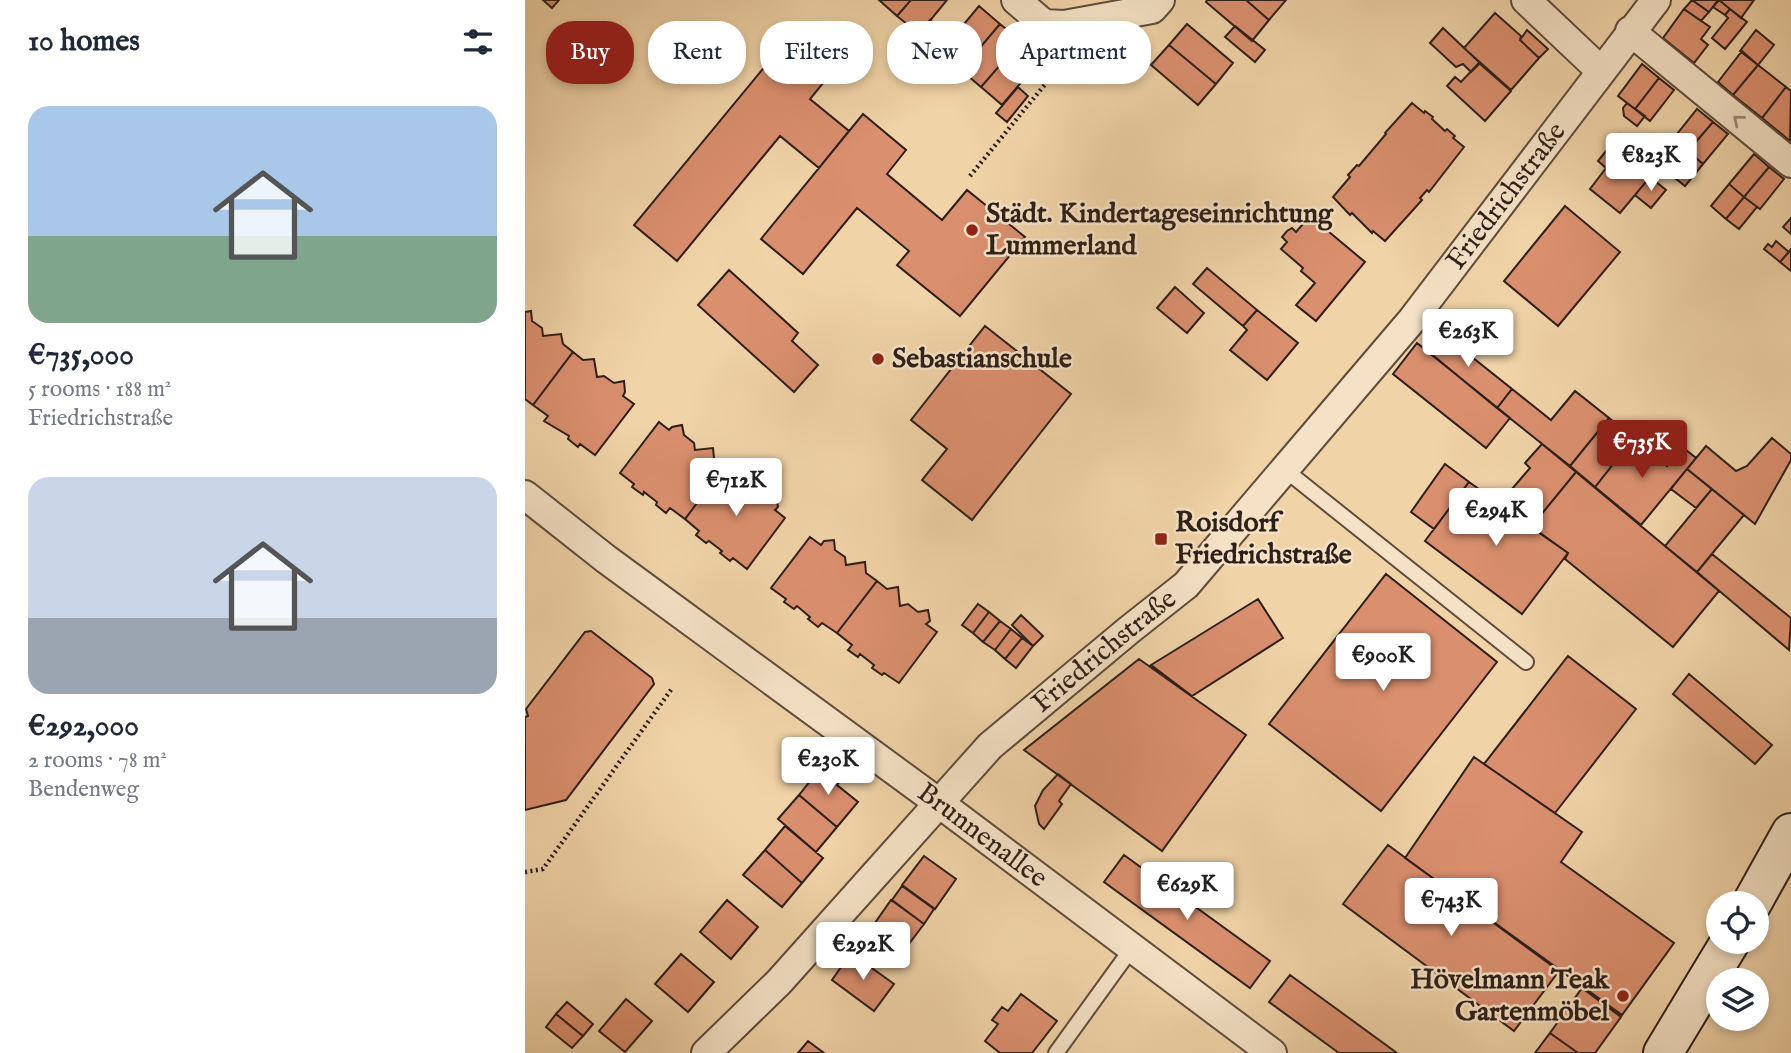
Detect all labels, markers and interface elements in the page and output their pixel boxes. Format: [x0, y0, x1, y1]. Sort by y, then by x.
chip: Buy [546, 21, 634, 84]
chip: Rent [648, 21, 746, 84]
chip: Filters [760, 21, 873, 84]
chip: New [887, 21, 982, 84]
chip: Apartment [996, 21, 1151, 84]
text: 10 homes [28, 23, 140, 61]
icon: filters [459, 23, 497, 61]
street label: Friedrichstraße [1439, 115, 1574, 277]
one-way arrow [1734, 116, 1747, 128]
pin: €823K [1602, 134, 1700, 193]
text: €823K [1622, 141, 1680, 170]
icon: home [200, 152, 326, 278]
place label: Städt. Kindertageseinrichtung Lummerland [986, 197, 1334, 264]
marker: Städt. Kindertageseinrichtung Lummerland [964, 222, 980, 238]
pin: €263K [1419, 310, 1517, 369]
text: €263K [1438, 317, 1498, 346]
text: €735,000 [28, 337, 134, 375]
place label: Sebastianschule [892, 342, 1072, 377]
marker: Sebastianschule [870, 351, 886, 367]
text: 5 rooms · 188 m² [28, 375, 171, 404]
text: Friedrichstraße [28, 404, 173, 433]
pin: €735K [1593, 420, 1691, 480]
text: €735K [1613, 428, 1671, 457]
pin: €712K [687, 458, 785, 518]
text: €712K [706, 466, 766, 495]
pin: €294K [1447, 489, 1545, 548]
text: €294K [1465, 496, 1527, 525]
place label: Roisdorf Friedrichstraße [1175, 506, 1352, 573]
icon: home [200, 523, 326, 649]
marker: Roisdorf Friedrichstraße [1153, 531, 1169, 547]
street label: Friedrichstraße [1025, 582, 1184, 721]
pin: €900K [1334, 634, 1432, 693]
text: €900K [1352, 641, 1414, 670]
text: €292,000 [28, 708, 139, 746]
pin: €230K [779, 738, 877, 797]
text: €230K [798, 745, 858, 774]
text: 2 rooms · 78 m² [28, 746, 167, 775]
text: Bendenweg [28, 775, 139, 804]
street label: Brunnenallee [910, 775, 1054, 896]
pin: €629K [1138, 862, 1236, 922]
text: €629K [1157, 870, 1217, 899]
pin: €743K [1402, 878, 1500, 938]
text: €743K [1421, 886, 1481, 915]
map controls [1706, 891, 1769, 1031]
button: locate [1706, 891, 1769, 954]
pin: €292K [814, 922, 912, 982]
text: €292K [832, 930, 894, 959]
place label: Hövelmann Teak Gartenmöbel [1410, 963, 1610, 1030]
button: layers [1706, 968, 1769, 1031]
marker: Hövelmann Teak Gartenmöbel [1615, 988, 1631, 1004]

